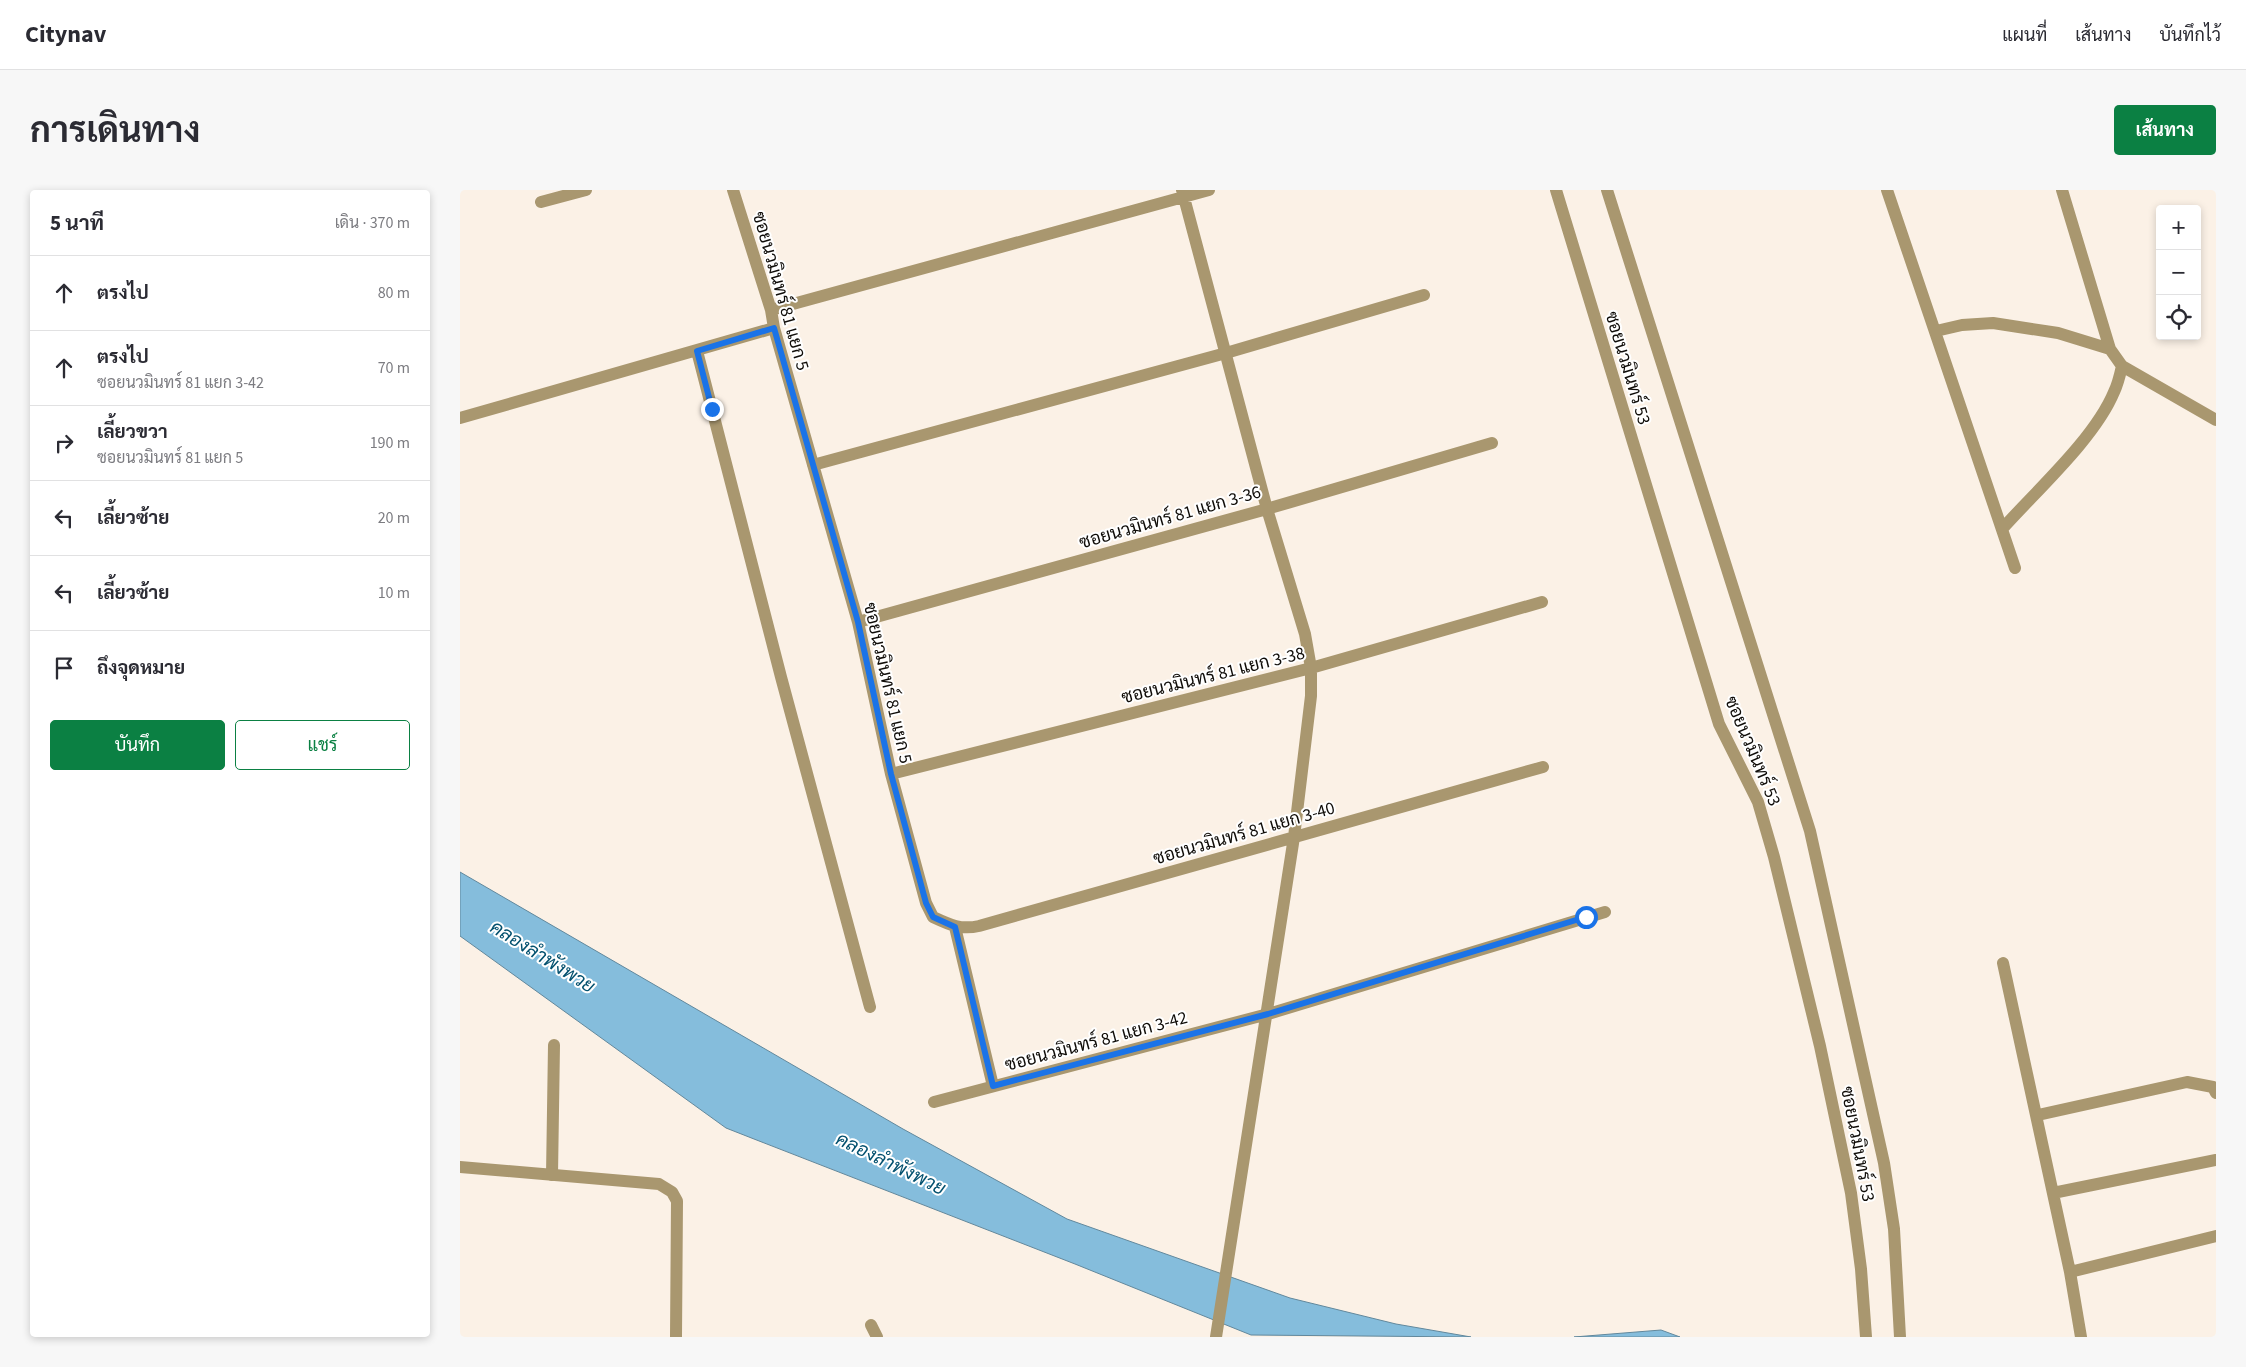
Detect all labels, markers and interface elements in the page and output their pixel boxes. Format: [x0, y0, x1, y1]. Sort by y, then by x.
text: Citynav [25, 17, 106, 52]
text: แผนที่ [2002, 23, 2047, 48]
text: เส้นทาง [2075, 23, 2131, 48]
text: บันทึกไว้ [2159, 23, 2221, 48]
button: เส้นทาง [2114, 105, 2216, 155]
text: การเดินทาง [30, 106, 200, 156]
map controls [2156, 205, 2201, 340]
button: + [2156, 205, 2201, 250]
text: 5 นาที [50, 208, 104, 238]
street label: ซอยนวมินทร์ 81 แยก 5 [746, 208, 816, 374]
text: เดิน · 370 m [335, 212, 410, 234]
button: − [2156, 250, 2201, 295]
icon: ahead [50, 279, 78, 307]
text: ตรงไป [97, 280, 149, 307]
text: 80 m [378, 282, 410, 304]
button: locate [2156, 295, 2201, 340]
street label: ซอยนวมินทร์ 53 [1598, 308, 1658, 428]
text: ตรงไป [97, 344, 149, 371]
icon: ahead [50, 354, 78, 382]
text: 70 m [378, 357, 410, 379]
text: ซอยนวมินทร์ 81 แยก 3-42 [97, 372, 264, 394]
route end [701, 398, 724, 421]
text: เลี้ยวขวา [97, 419, 168, 446]
icon: right [50, 429, 78, 457]
text: 190 m [370, 432, 410, 454]
text: ซอยนวมินทร์ 81 แยก 5 [97, 447, 243, 469]
street label: ซอยนวมินทร์ 81 แยก 3-36 [1076, 479, 1264, 555]
icon: left [50, 504, 78, 532]
text: เลี้ยวซ้าย [97, 505, 169, 532]
text: 20 m [378, 507, 410, 529]
icon: left [50, 579, 78, 607]
text: เลี้ยวซ้าย [97, 580, 169, 607]
text: 10 m [378, 582, 410, 604]
street label: ซอยนวมินทร์ 81 แยก 5 [857, 600, 919, 766]
street label: ซอยนวมินทร์ 81 แยก 3-38 [1119, 640, 1307, 710]
icon: arrive [50, 654, 78, 682]
text: ถึงจุดหมาย [97, 655, 185, 682]
street label: ซอยนวมินทร์ 53 [1718, 692, 1788, 810]
button: บันทึก [50, 720, 225, 770]
button: แชร์ [235, 720, 410, 770]
street label: ซอยนวมินทร์ 81 แยก 3-40 [1150, 795, 1338, 871]
route start [1575, 906, 1598, 929]
water label: คลองลำพังพวย [485, 914, 600, 1000]
street label: ซอยนวมินทร์ 81 แยก 3-42 [1002, 1004, 1190, 1078]
street label: ซอยนวมินทร์ 53 [1834, 1084, 1882, 1204]
water label: คลองลำพังพวย [831, 1126, 950, 1203]

